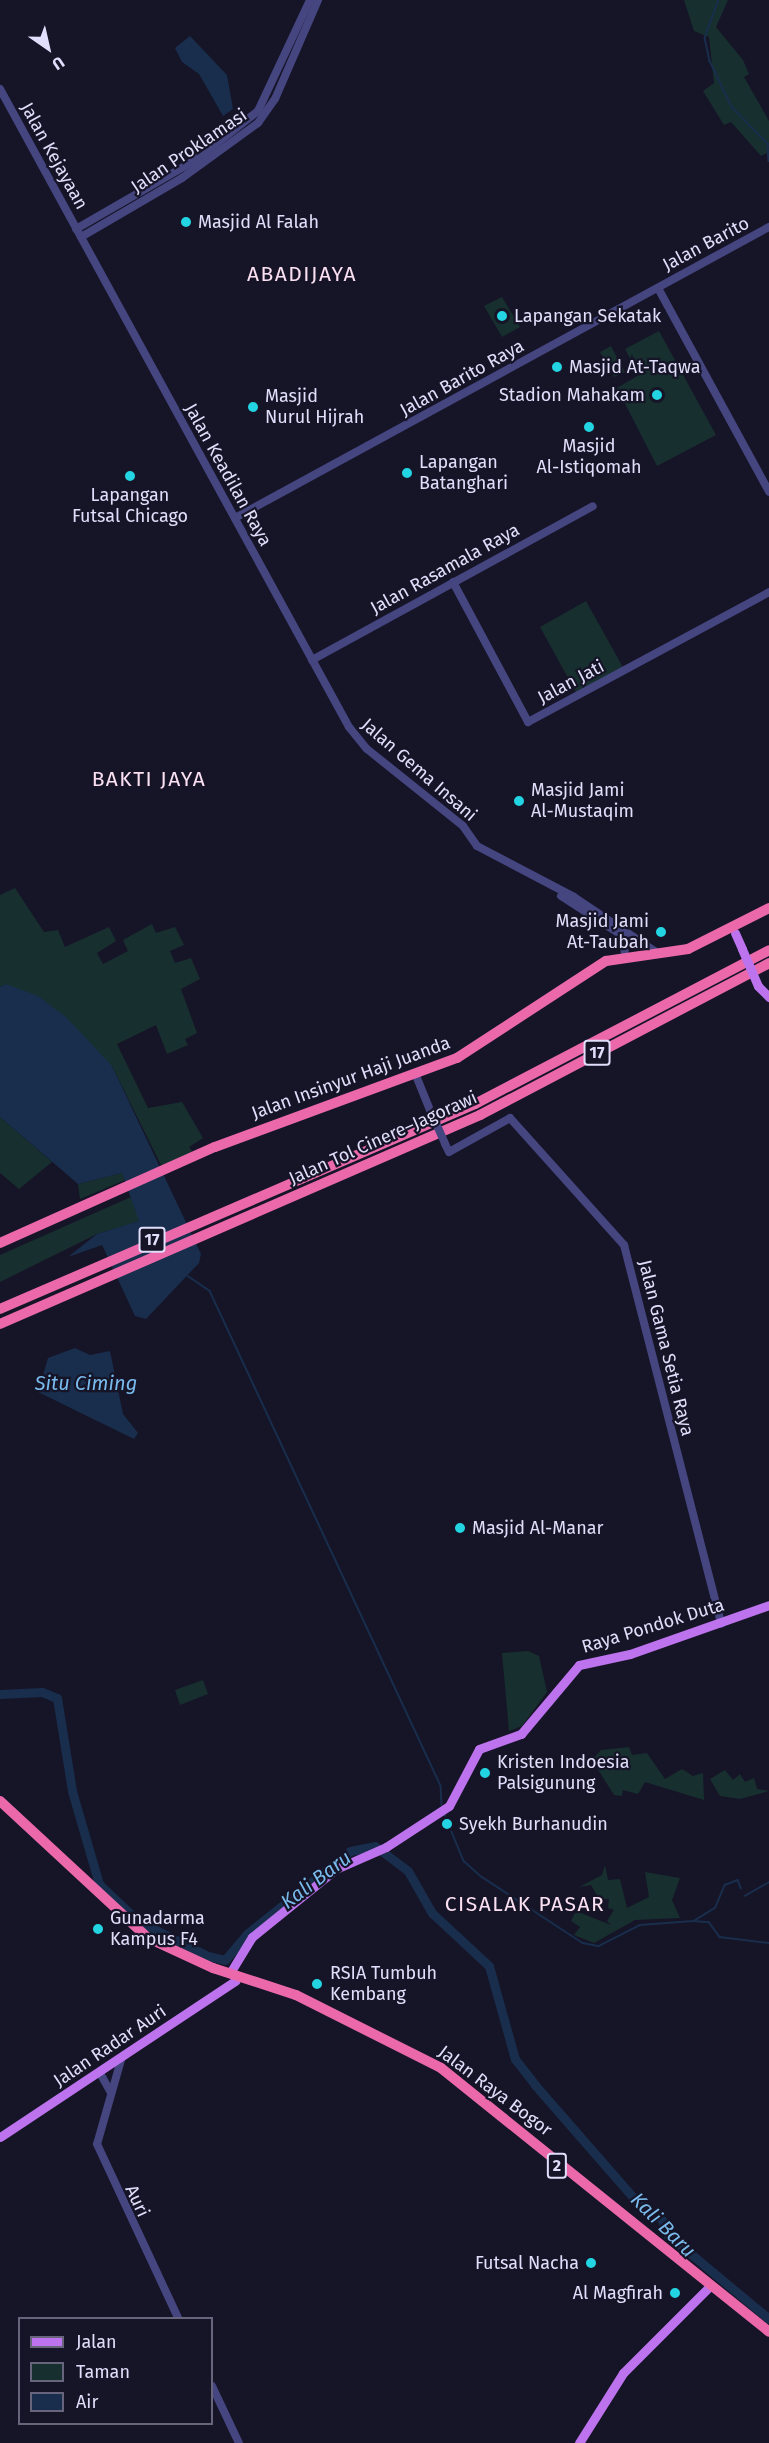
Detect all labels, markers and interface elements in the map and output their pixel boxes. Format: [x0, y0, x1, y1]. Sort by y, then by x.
north arrow [18, 18, 78, 78]
text: U [49, 53, 68, 74]
street label: Jalan Kejayaan [16, 99, 92, 213]
street label: Jalan Proklamasi [127, 104, 251, 198]
place label: Masjid Al Falah [198, 211, 319, 233]
street label: Jalan Barito [659, 212, 753, 276]
marker: Masjid Al Falah [179, 215, 193, 229]
district label: ABADIJAYA [247, 261, 357, 287]
place label: Lapangan Sekatak [514, 305, 661, 327]
marker: Lapangan Sekatak [495, 309, 509, 323]
street label: Jalan Barito Raya [396, 335, 528, 421]
place label: Masjid At-Taqwa [569, 356, 701, 378]
marker: Masjid At-Taqwa [550, 360, 564, 374]
place label: Stadion Mahakam [499, 384, 645, 406]
place label: Masjid Nurul Hijrah [265, 386, 364, 428]
marker: Stadion Mahakam [650, 388, 664, 402]
street label: Jalan Keadilan Raya [180, 400, 276, 550]
marker: Masjid Nurul Hijrah [246, 400, 260, 414]
marker: Masjid Al-Istiqomah [582, 420, 596, 434]
place label: Masjid Al-Istiqomah [537, 436, 641, 478]
place label: Lapangan Batanghari [419, 452, 508, 494]
marker: Lapangan Batanghari [400, 466, 414, 480]
marker: Lapangan Futsal Chicago [123, 469, 137, 483]
place label: Lapangan Futsal Chicago [72, 485, 188, 528]
street label: Jalan Rasamala Raya [367, 519, 523, 619]
street label: Jalan Jati [534, 656, 608, 708]
street label: Jalan Gema Insani [357, 714, 481, 826]
district label: BAKTI JAYA [92, 766, 206, 792]
place label: Masjid Jami Al-Mustaqim [531, 780, 634, 822]
marker: Masjid Jami Al-Mustaqim [512, 794, 526, 808]
place label: Masjid Jami At-Taubah [556, 911, 649, 954]
marker: Masjid Jami At-Taubah [654, 925, 668, 939]
street label: Jalan Insinyur Haji Juanda [249, 1032, 453, 1124]
road number: 17 [584, 1040, 610, 1066]
street label: Jalan Tol Cinere–Jagorawi [285, 1087, 481, 1189]
road number: 17 [138, 1227, 166, 1253]
street label: Jalan Gama Setia Raya [634, 1258, 698, 1438]
water label: Situ Ciming [35, 1371, 137, 1395]
place label: Masjid Al-Manar [472, 1517, 603, 1539]
marker: Masjid Al-Manar [453, 1521, 467, 1535]
street label: Raya Pondok Duta [579, 1594, 727, 1658]
place label: Kristen Indoesia Palsigunung [497, 1752, 630, 1794]
marker: Kristen Indoesia Palsigunung [478, 1766, 492, 1780]
place label: Syekh Burhanudin [459, 1813, 608, 1835]
marker: Syekh Burhanudin [440, 1817, 454, 1831]
water label: Kali Baru [276, 1846, 356, 1914]
district label: CISALAK PASAR [445, 1891, 605, 1917]
place label: Gunadarma Kampus F4 [110, 1908, 205, 1950]
marker: Gunadarma Kampus F4 [91, 1922, 105, 1936]
place label: RSIA Tumbuh Kembang [330, 1963, 437, 2006]
marker: RSIA Tumbuh Kembang [308, 1975, 326, 1993]
street label: Jalan Radar Auri [50, 2000, 170, 2092]
street label: Jalan Raya Bogor [434, 2041, 556, 2141]
road number: 2 [546, 2153, 568, 2179]
street label: Auri [120, 2182, 154, 2220]
water label: Kali Baru [626, 2188, 700, 2262]
place label: Futsal Nacha [475, 2252, 579, 2274]
marker: Futsal Nacha [584, 2256, 598, 2270]
place label: Al Magfirah [573, 2282, 663, 2304]
marker: Al Magfirah [668, 2286, 682, 2300]
legend [18, 2317, 213, 2425]
text: Jalan [76, 2331, 117, 2353]
text: Taman [76, 2361, 130, 2383]
text: Air [76, 2391, 98, 2413]

